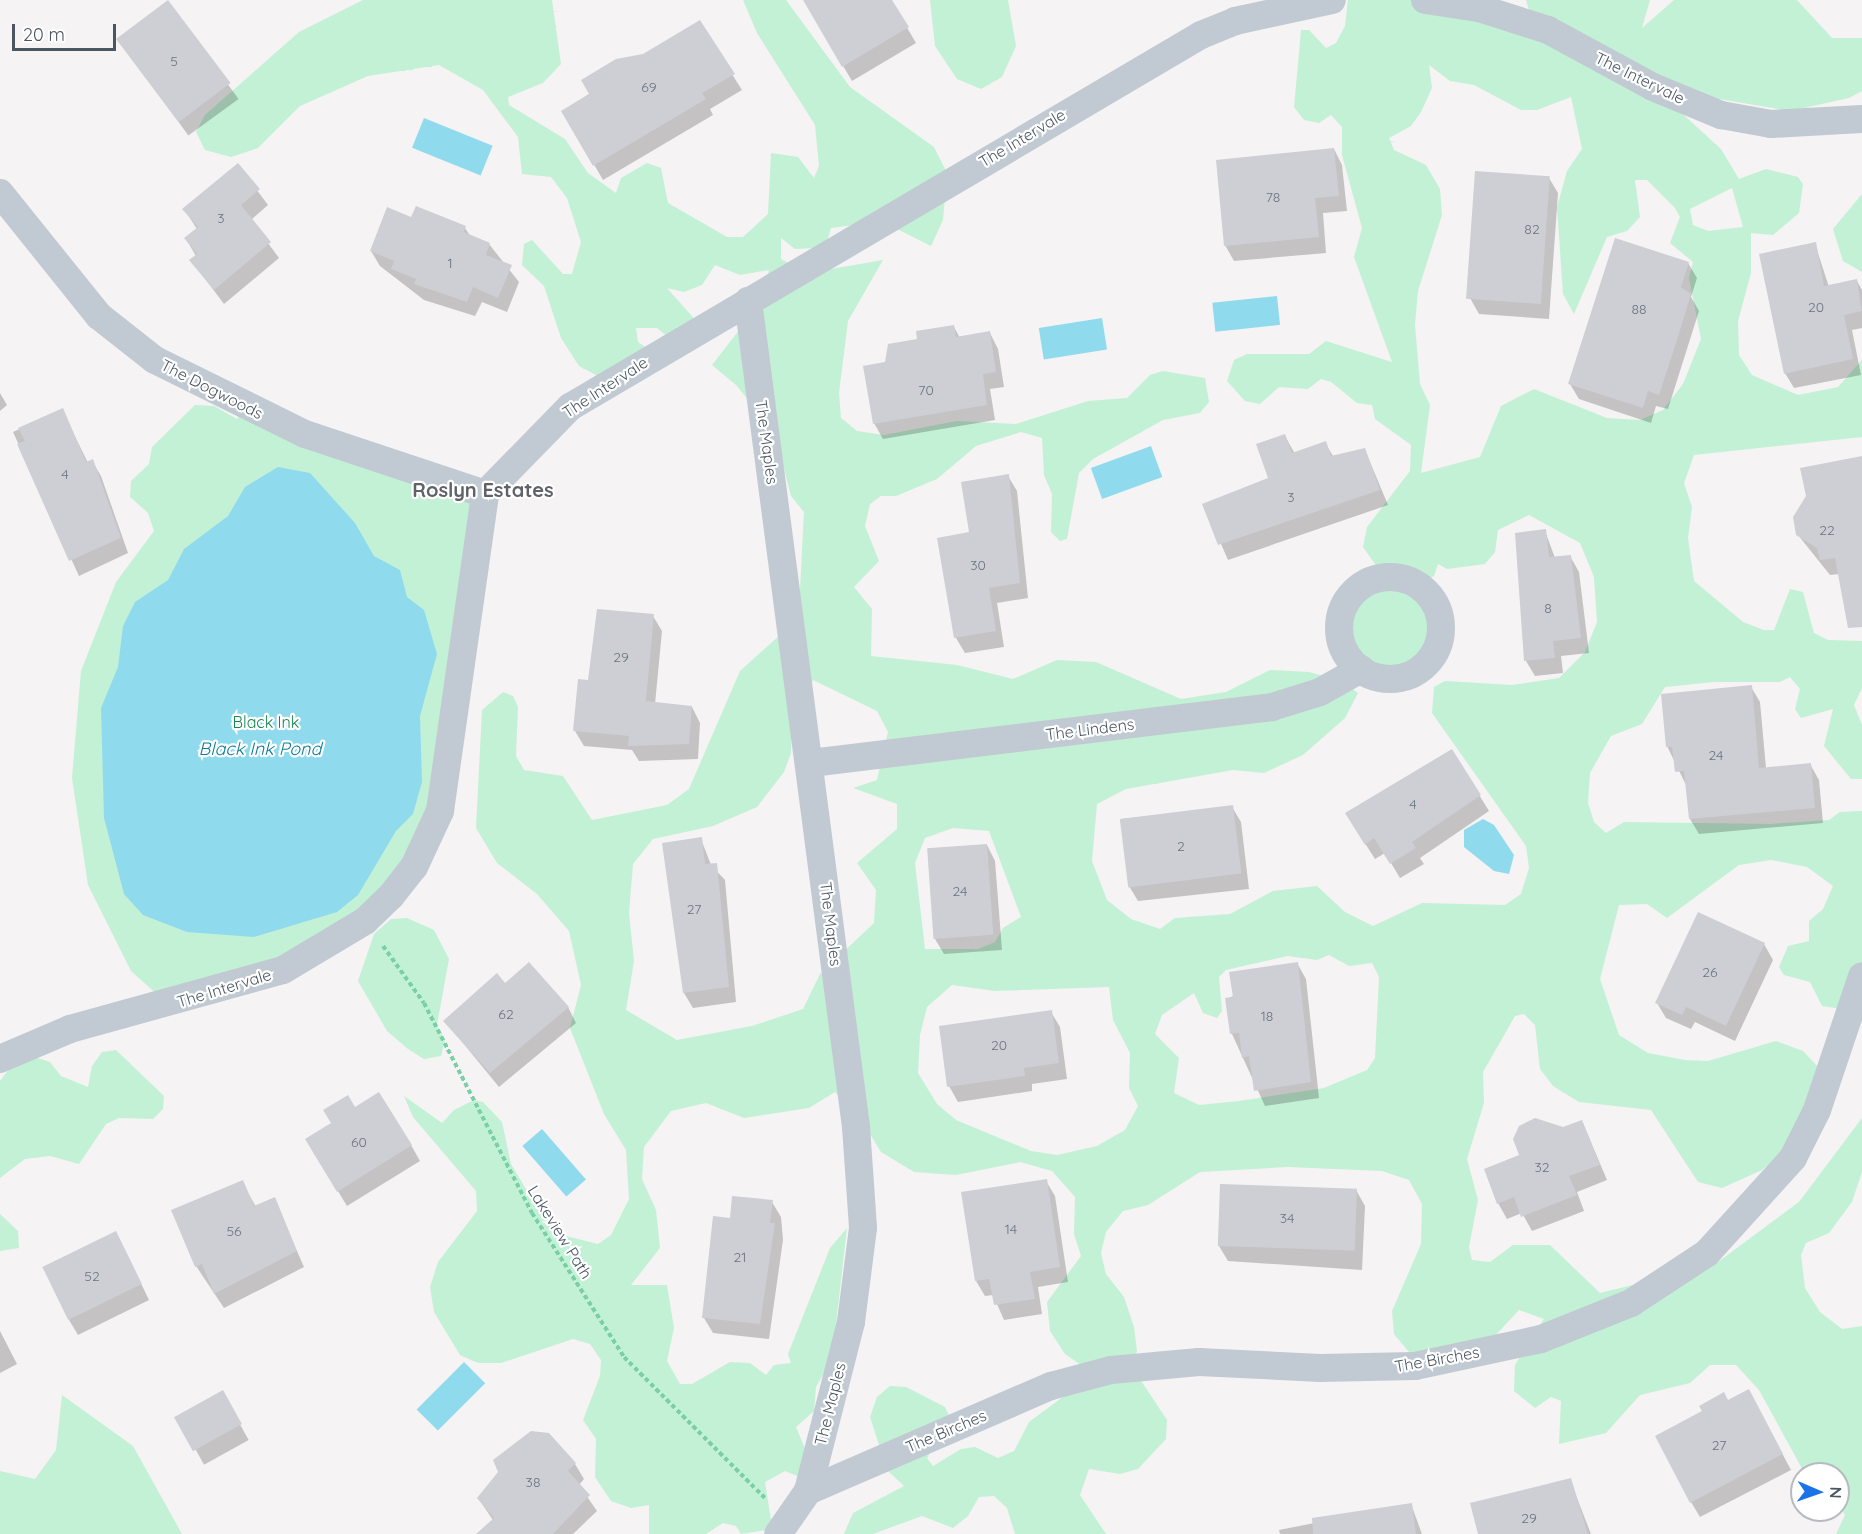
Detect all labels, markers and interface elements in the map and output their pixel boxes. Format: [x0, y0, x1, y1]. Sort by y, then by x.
scale bar [15, 12, 118, 50]
text: 20 m [23, 23, 65, 46]
street label: The Intervale [1592, 48, 1688, 108]
house number: 5 [170, 53, 178, 69]
house number: 69 [641, 79, 657, 95]
street label: The Intervale [975, 105, 1069, 171]
house number: 78 [1266, 189, 1280, 205]
house number: 3 [217, 210, 225, 226]
house number: 82 [1524, 221, 1540, 237]
house number: 1 [447, 255, 453, 271]
house number: 20 [1808, 299, 1824, 315]
house number: 88 [1631, 301, 1647, 317]
street label: The Intervale [559, 352, 651, 422]
street label: The Dogwoods [158, 355, 266, 423]
house number: 70 [918, 382, 934, 398]
street label: The Maples [752, 399, 782, 485]
house number: 4 [61, 466, 69, 482]
district label: Roslyn Estates [412, 477, 554, 501]
house number: 3 [1287, 489, 1295, 505]
house number: 22 [1819, 522, 1835, 538]
house number: 30 [970, 557, 986, 573]
house number: 8 [1544, 600, 1552, 616]
house number: 29 [613, 649, 629, 665]
park label: Black Ink [233, 712, 299, 732]
street label: The Lindens [1045, 714, 1135, 744]
water label: Black Ink Pond [199, 738, 321, 760]
house number: 24 [1709, 747, 1723, 763]
house number: 4 [1409, 796, 1417, 812]
house number: 2 [1177, 838, 1185, 854]
street label: The Maples [816, 881, 846, 967]
house number: 24 [953, 883, 967, 899]
house number: 27 [687, 901, 701, 917]
house number: 26 [1702, 964, 1718, 980]
street label: The Intervale [175, 965, 273, 1011]
house number: 62 [498, 1006, 514, 1022]
house number: 18 [1261, 1008, 1273, 1024]
house number: 20 [991, 1037, 1007, 1053]
house number: 60 [351, 1134, 367, 1150]
house number: 32 [1534, 1159, 1550, 1175]
street label: Lakeview Path [524, 1182, 596, 1282]
house number: 34 [1280, 1210, 1294, 1226]
house number: 14 [1005, 1221, 1017, 1237]
house number: 56 [226, 1223, 242, 1239]
house number: 21 [734, 1249, 746, 1265]
house number: 52 [84, 1268, 100, 1284]
street label: The Birches [1393, 1342, 1481, 1376]
street label: The Maples [810, 1361, 850, 1447]
street label: The Birches [903, 1405, 989, 1457]
house number: 27 [1712, 1437, 1726, 1453]
north arrow [1790, 1462, 1850, 1522]
house number: 38 [526, 1474, 540, 1490]
text: N [1826, 1486, 1846, 1499]
house number: 29 [1521, 1510, 1537, 1526]

